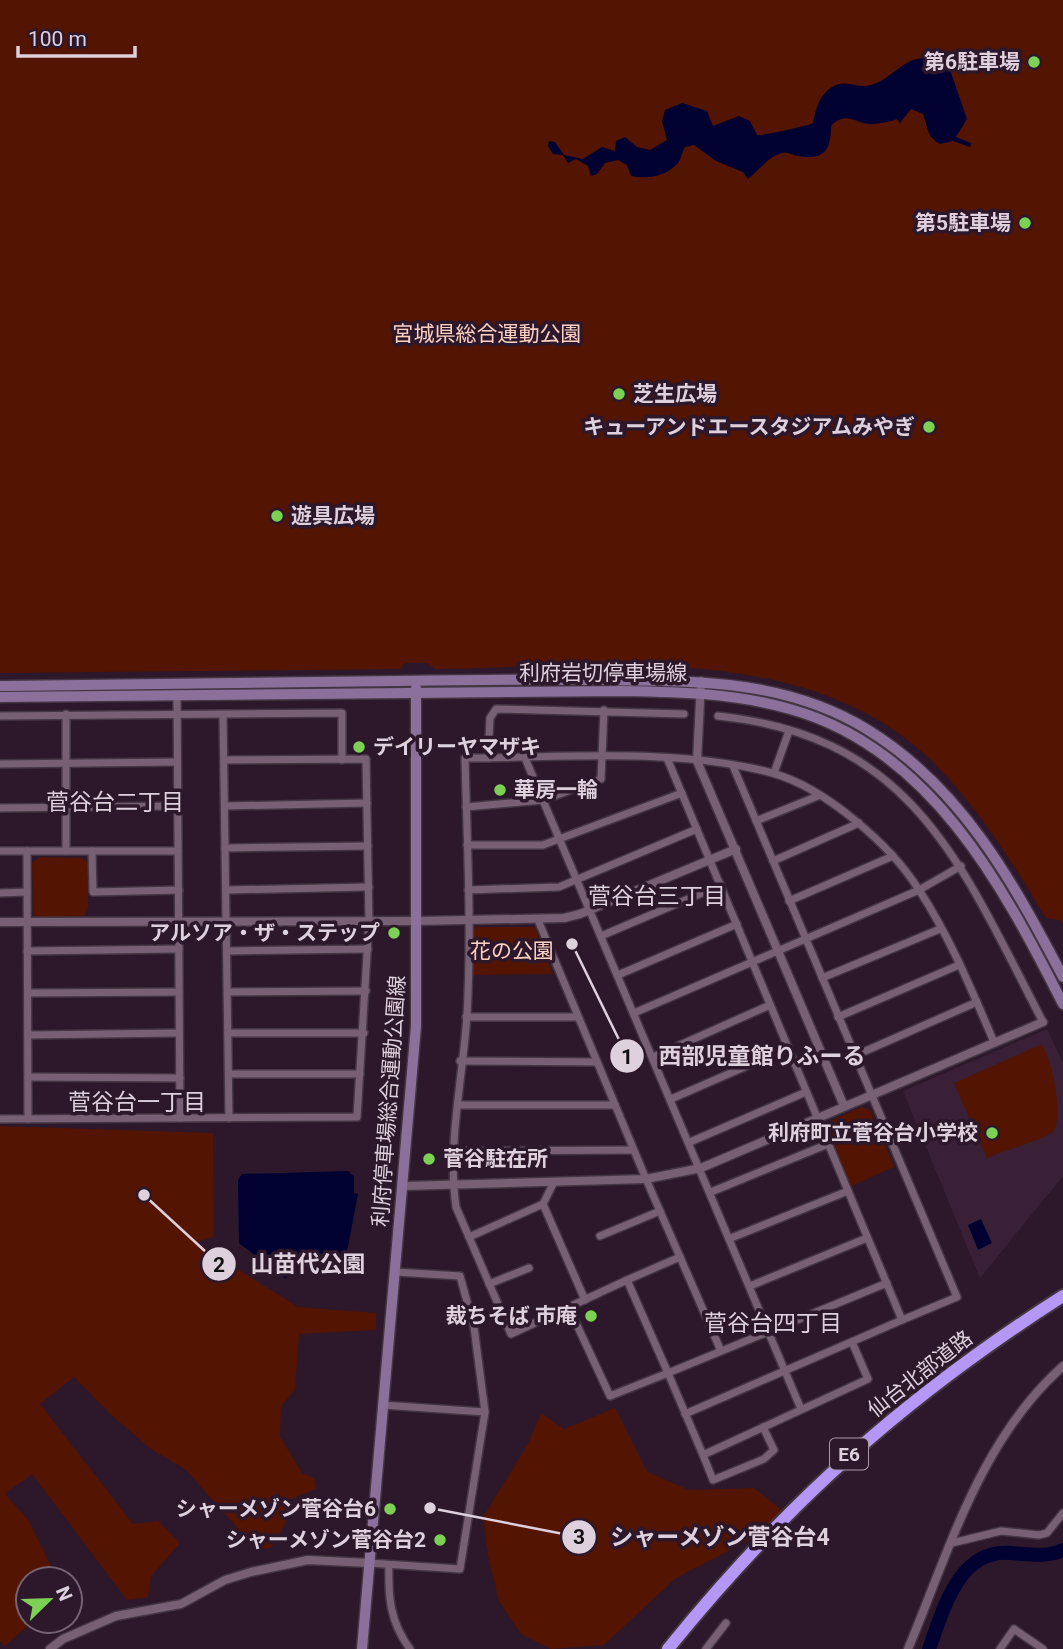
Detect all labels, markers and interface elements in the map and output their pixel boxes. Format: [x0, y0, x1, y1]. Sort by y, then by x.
scale bar [18, 14, 135, 58]
text: 100 m [28, 27, 87, 51]
place label: 第6駐車場 [924, 50, 1020, 74]
marker: 第6駐車場 [1026, 54, 1042, 70]
place label: 第5駐車場 [915, 211, 1011, 235]
marker: 第5駐車場 [1017, 215, 1033, 231]
park label: 宮城県総合運動公園 [393, 322, 582, 346]
place label: 芝生広場 [633, 382, 717, 406]
marker: 芝生広場 [611, 386, 627, 402]
place label: キューアンドエースタジアムみやぎ [583, 415, 915, 439]
marker: キューアンドエースタジアムみやぎ [921, 419, 937, 435]
place label: 遊具広場 [291, 504, 375, 528]
marker: 遊具広場 [269, 508, 285, 524]
street label: 利府岩切停車場線 [519, 661, 687, 685]
place label: デイリーヤマザキ [373, 735, 541, 759]
marker: デイリーヤマザキ [351, 739, 367, 755]
place label: 華房一輪 [514, 778, 598, 802]
marker: 華房一輪 [492, 782, 508, 798]
district label: 菅谷台二丁目 [46, 789, 184, 816]
district label: 菅谷台三丁目 [588, 883, 726, 910]
place label: アルソア・ザ・ステップ [149, 921, 380, 945]
marker: アルソア・ザ・ステップ [386, 925, 402, 941]
park label: 花の公園 [470, 939, 554, 963]
street label: 利府停車場総合運動公園線 [368, 974, 410, 1228]
callout: 西部児童館りふーる [609, 1034, 879, 1078]
text: 西部児童館りふーる [659, 1043, 866, 1070]
text: 1 [621, 1045, 633, 1069]
district label: 菅谷台一丁目 [68, 1089, 206, 1116]
place label: 利府町立菅谷台小学校 [768, 1121, 978, 1145]
marker: 利府町立菅谷台小学校 [984, 1125, 1000, 1141]
place label: 菅谷駐在所 [443, 1147, 548, 1171]
marker: 菅谷駐在所 [421, 1151, 437, 1167]
callout: 山苗代公園 [202, 1242, 380, 1286]
text: 山苗代公園 [251, 1251, 366, 1278]
text: 2 [213, 1253, 225, 1277]
place label: 裁ちそば 市庵 [446, 1304, 577, 1328]
marker: 裁ちそば 市庵 [583, 1308, 599, 1324]
district label: 菅谷台四丁目 [704, 1310, 842, 1337]
street label: 仙台北部道路 [863, 1326, 977, 1422]
road number: E6 [830, 1438, 868, 1470]
place label: シャーメゾン菅谷台6 [176, 1497, 376, 1521]
marker: シャーメゾン菅谷台6 [382, 1501, 398, 1517]
callout: シャーメゾン菅谷台4 [561, 1515, 844, 1559]
text: シャーメゾン菅谷台4 [610, 1524, 830, 1551]
text: 3 [573, 1525, 585, 1549]
place label: シャーメゾン菅谷台2 [226, 1528, 426, 1552]
marker: シャーメゾン菅谷台2 [432, 1532, 448, 1548]
north arrow [14, 1565, 84, 1635]
text: N [51, 1583, 77, 1604]

